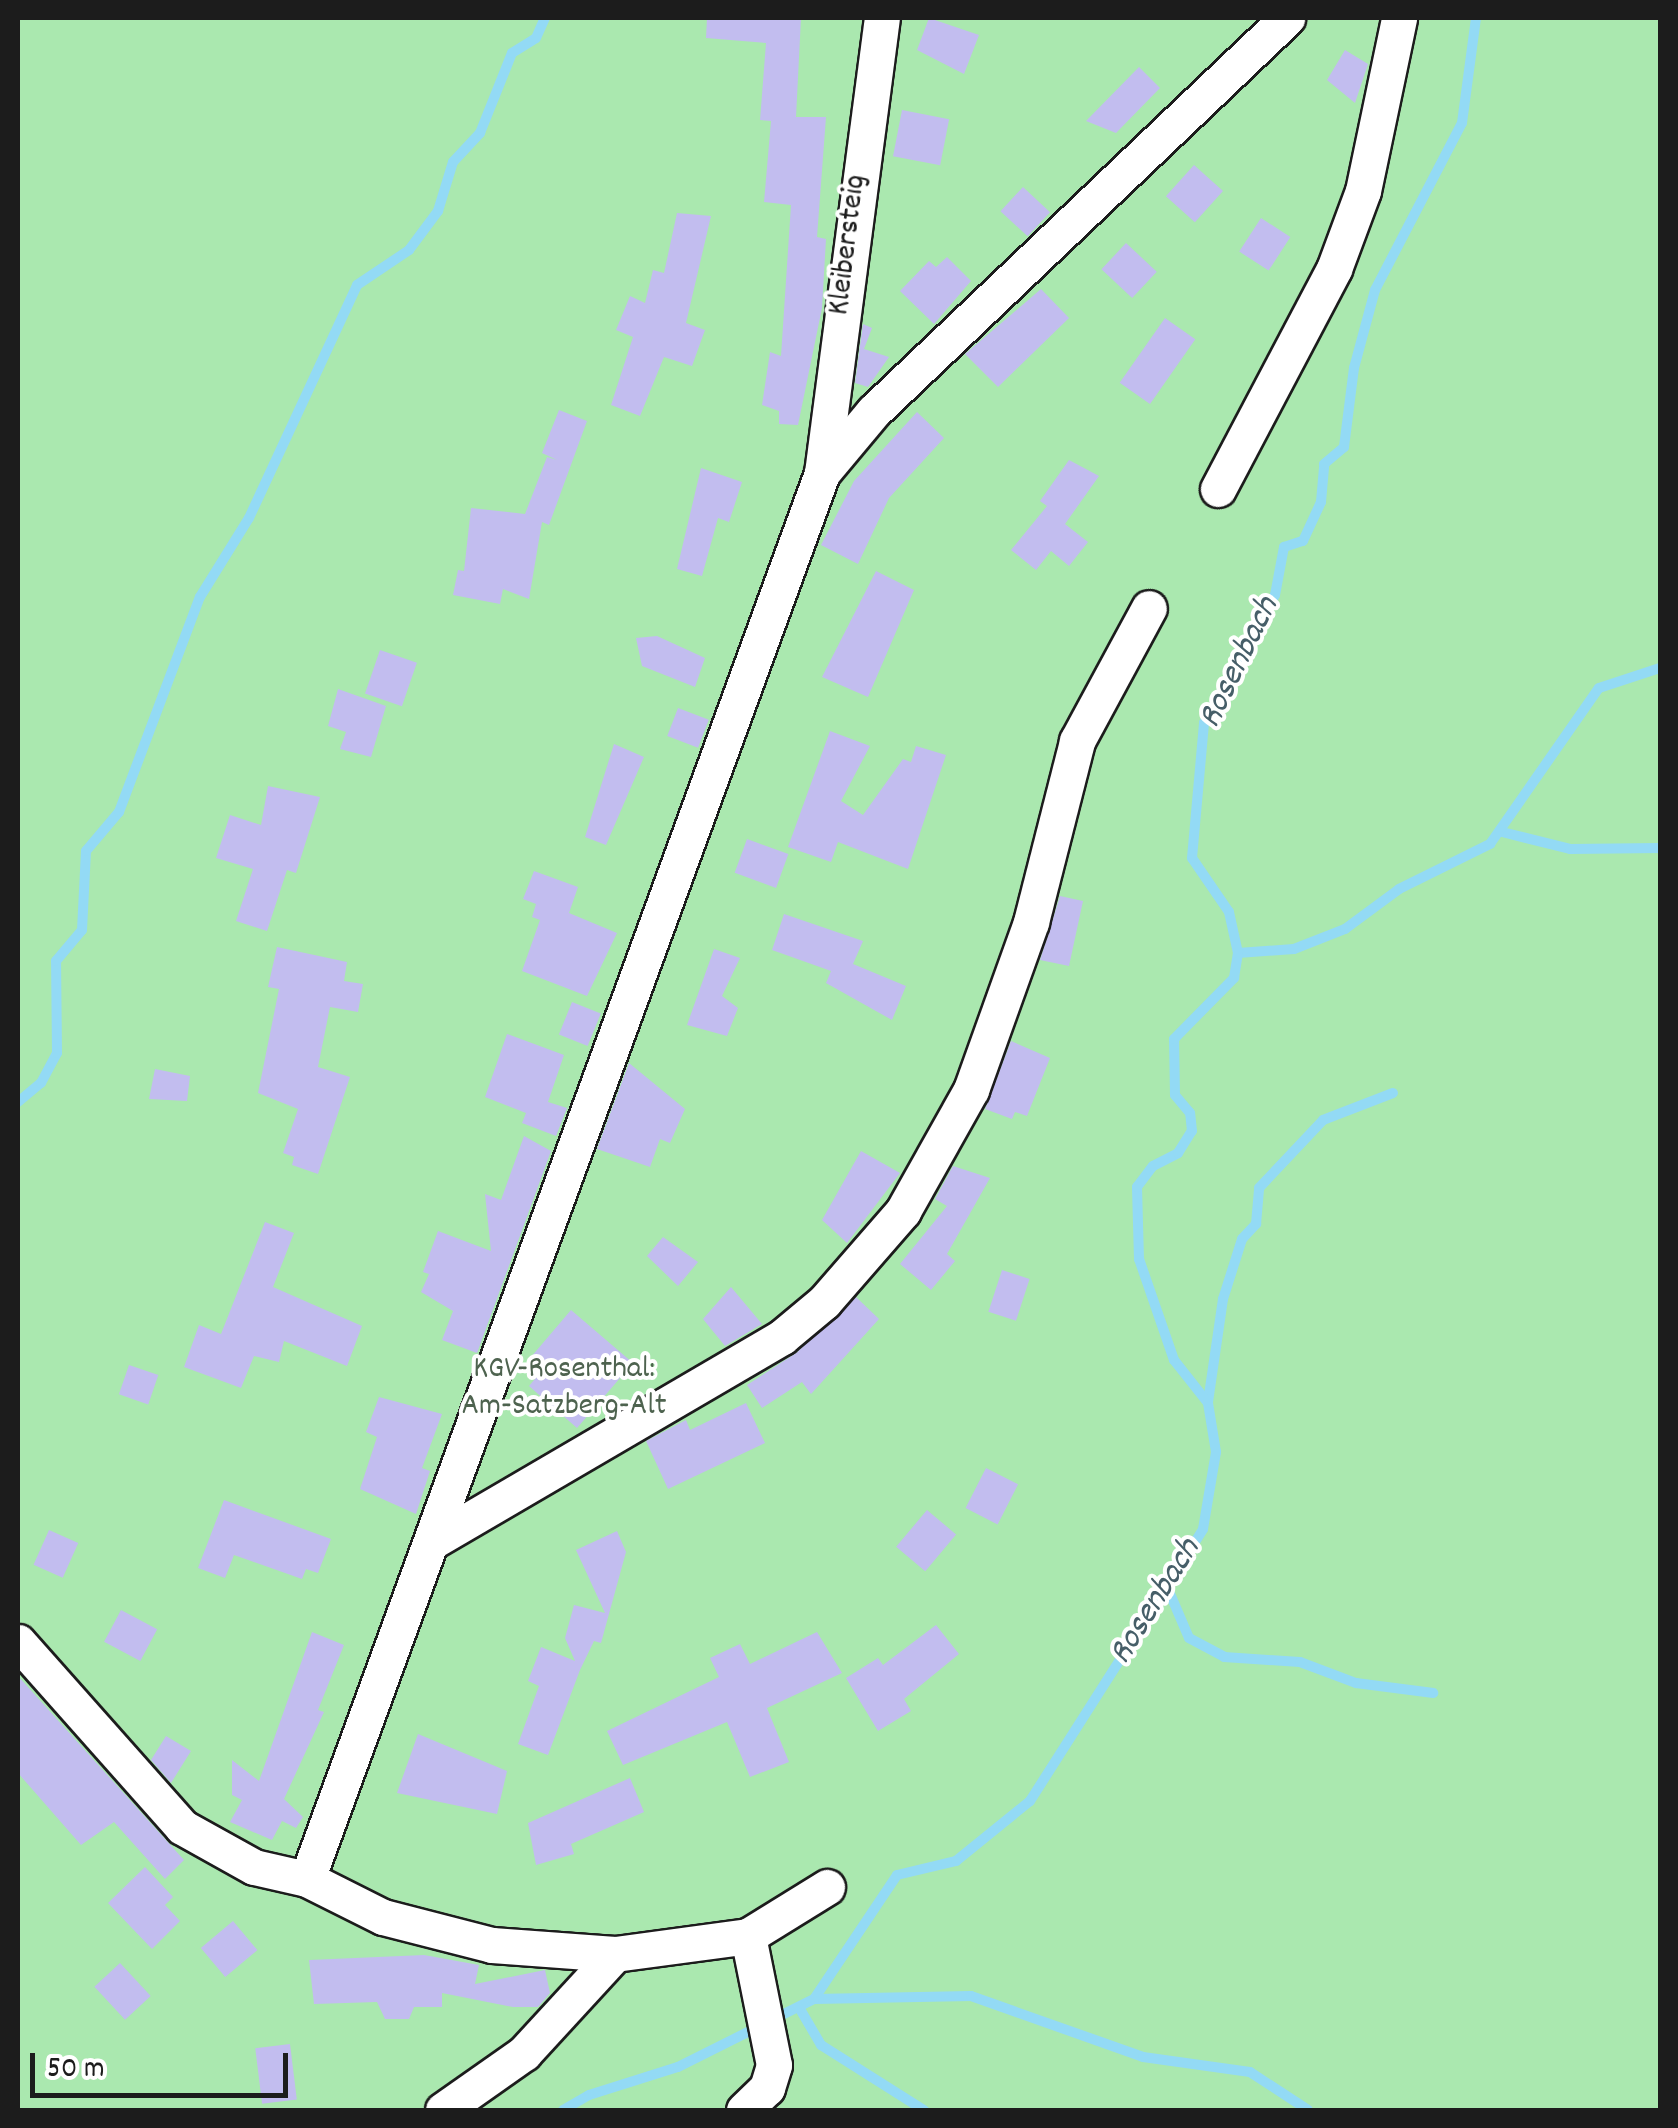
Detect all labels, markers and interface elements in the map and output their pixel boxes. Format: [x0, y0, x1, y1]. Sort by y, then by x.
street label: Kleibersteig [821, 172, 877, 318]
water label: Rosenbach [1190, 591, 1290, 735]
park label: KGV-Rosenthal: Am-Satzberg-Alt [461, 1352, 667, 1427]
water label: Rosenbach [1101, 1531, 1211, 1673]
scale bar [35, 2033, 292, 2095]
text: 50 m [47, 2049, 105, 2092]

